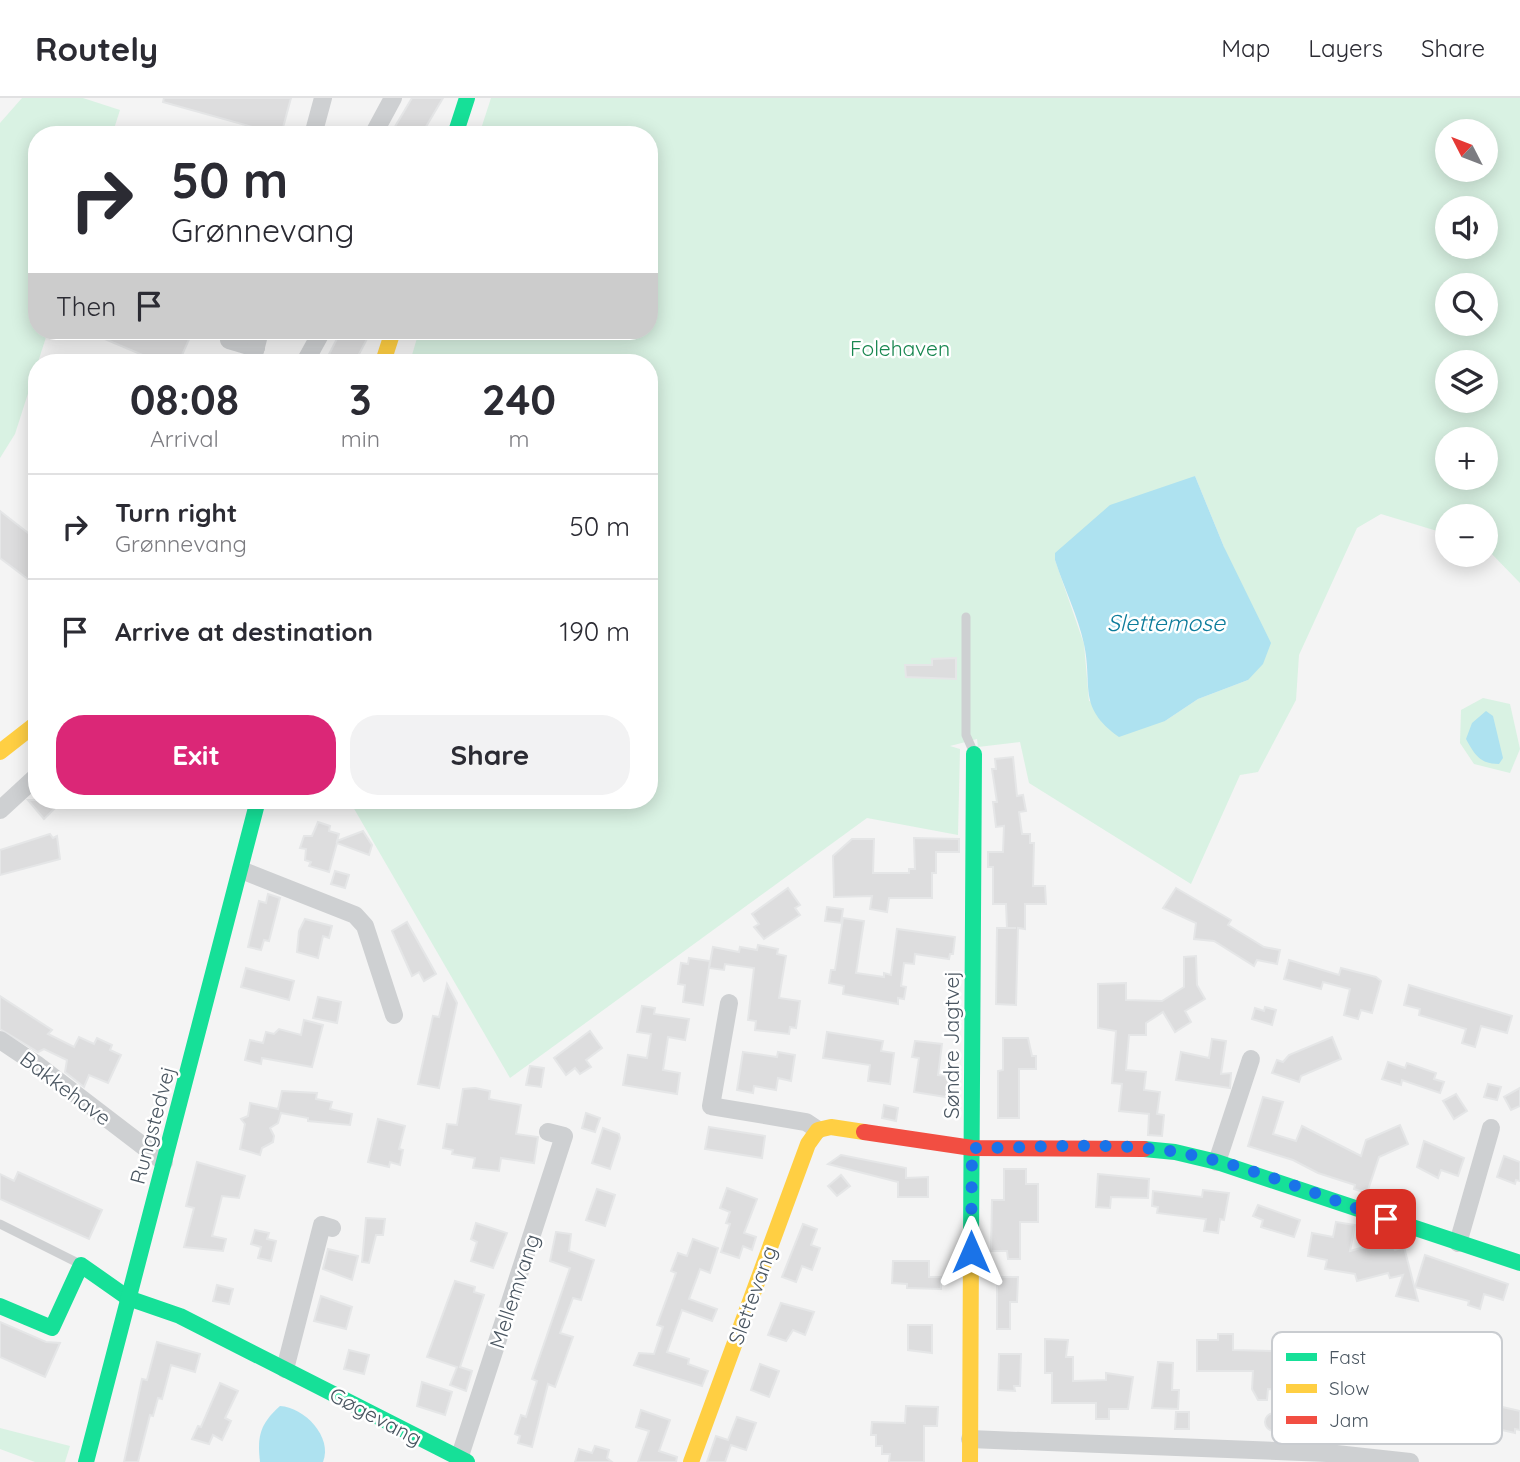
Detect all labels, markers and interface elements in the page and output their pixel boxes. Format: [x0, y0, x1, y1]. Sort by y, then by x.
text: Routely [35, 28, 158, 69]
text: Map [1221, 33, 1270, 63]
text: Layers [1308, 33, 1383, 63]
text: Share [1421, 33, 1485, 63]
north arrow [1435, 119, 1498, 182]
map controls [1435, 119, 1498, 567]
text: 50 m [171, 149, 288, 210]
icon: right [56, 154, 147, 245]
button: sound [1435, 196, 1498, 259]
text: Grønnevang [171, 210, 355, 250]
button: search [1435, 273, 1498, 336]
icon: arrive [130, 287, 168, 325]
text: Then [56, 290, 116, 323]
park label: Folehaven [850, 335, 950, 361]
button: layers [1435, 350, 1498, 413]
text: 08:08 [130, 373, 239, 426]
text: 3 [349, 373, 372, 426]
text: 240 [482, 373, 556, 426]
text: Arrival [150, 424, 219, 453]
text: min [341, 424, 380, 453]
text: m [508, 424, 529, 453]
button: + [1435, 427, 1498, 490]
text: Turn right [115, 496, 237, 529]
button: − [1435, 504, 1498, 567]
icon: right [56, 508, 94, 546]
text: 50 m [570, 510, 630, 543]
text: Grønnevang [115, 529, 247, 558]
water label: Slettemose [1107, 608, 1226, 637]
icon: arrive [56, 613, 94, 651]
text: Arrive at destination [115, 615, 373, 648]
text: 190 m [560, 615, 630, 648]
button: Exit [56, 715, 336, 795]
button: Share [350, 715, 630, 795]
street label: Søndre Jagtvej [938, 971, 964, 1119]
street label: Bakkehave [15, 1045, 117, 1131]
street label: Rungstedvej [124, 1063, 180, 1187]
pin [1356, 1189, 1416, 1249]
icon: arrive [1367, 1200, 1405, 1238]
position arrow [934, 1215, 1008, 1289]
street label: Mellemvang [483, 1231, 545, 1351]
street label: Slettevang [722, 1242, 782, 1348]
legend [1272, 1332, 1502, 1444]
text: Fast [1329, 1345, 1366, 1369]
text: Slow [1329, 1376, 1370, 1400]
street label: Gøgevang [325, 1381, 427, 1451]
text: Jam [1329, 1408, 1369, 1432]

